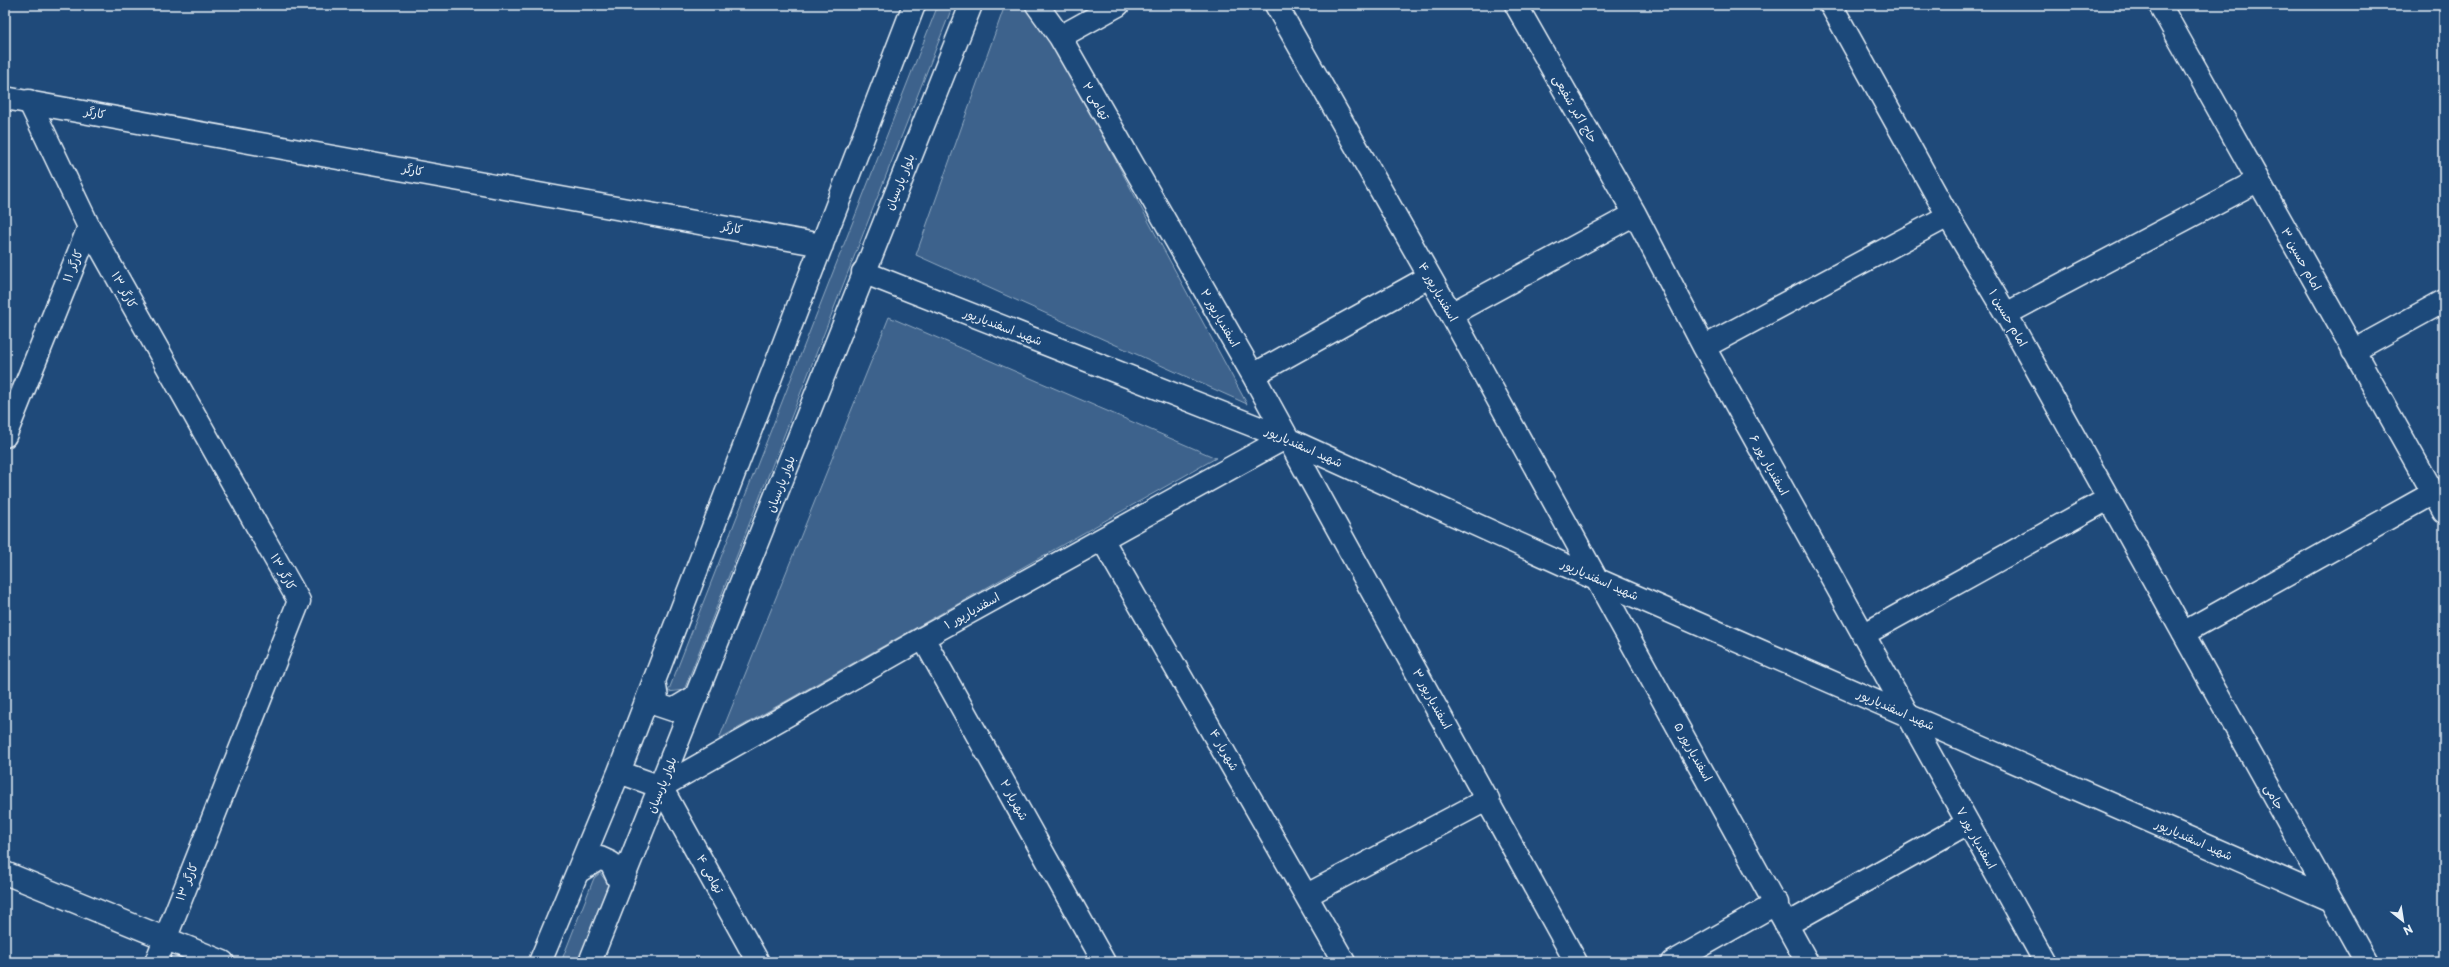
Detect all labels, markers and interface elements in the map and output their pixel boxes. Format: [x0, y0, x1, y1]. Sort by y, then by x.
street label: حاج اکبر شفیعی [1548, 71, 1603, 146]
street label: تهامی ۲ [1079, 78, 1115, 123]
street label: کارگر [82, 101, 107, 123]
street label: بلوار پارسیان [880, 151, 919, 213]
street label: کارگر [400, 158, 425, 180]
street label: کارگر [719, 216, 744, 238]
street label: امام حسین ۳ [2276, 224, 2327, 294]
street label: کارگر ۱۱ [57, 246, 87, 285]
street label: اسفندیارپور ۴ [1415, 259, 1463, 325]
street label: کارگر ۱۳ [107, 268, 142, 311]
street label: اسفندیارپور ۲ [1197, 285, 1245, 350]
street label: امام حسین ۱ [1984, 285, 2033, 350]
street label: شهید اسفندیارپور [961, 302, 1045, 349]
street label: شهید اسفندیارپور [1262, 421, 1346, 471]
street label: اسفندیار پور ۶ [1746, 431, 1794, 498]
street label: بلوار پارسیان [761, 453, 799, 515]
street label: کارگر ۱۳ [266, 550, 301, 593]
street label: شهید اسفندیارپور [1558, 554, 1642, 604]
street label: اسفندیارپور ۱ [940, 587, 1003, 633]
street label: اسفندیارپور ۳ [1409, 665, 1457, 732]
street label: شهید اسفندیارپور [1854, 684, 1938, 734]
street label: اسفندیارپور ۵ [1670, 719, 1718, 784]
street label: شهریار ۴ [1206, 725, 1244, 774]
street label: بلوار پارسیان [642, 754, 681, 816]
street label: شهریار ۲ [996, 776, 1034, 823]
street label: جامی [2261, 780, 2289, 813]
street label: اسفندیار پور ۷ [1952, 803, 2001, 872]
street label: شهید اسفندیارپور [2152, 814, 2236, 864]
street label: تهامی ۴ [693, 851, 729, 897]
street label: کارگر ۱۳ [170, 860, 202, 903]
north arrow [2383, 901, 2423, 941]
text: N [2400, 921, 2416, 940]

